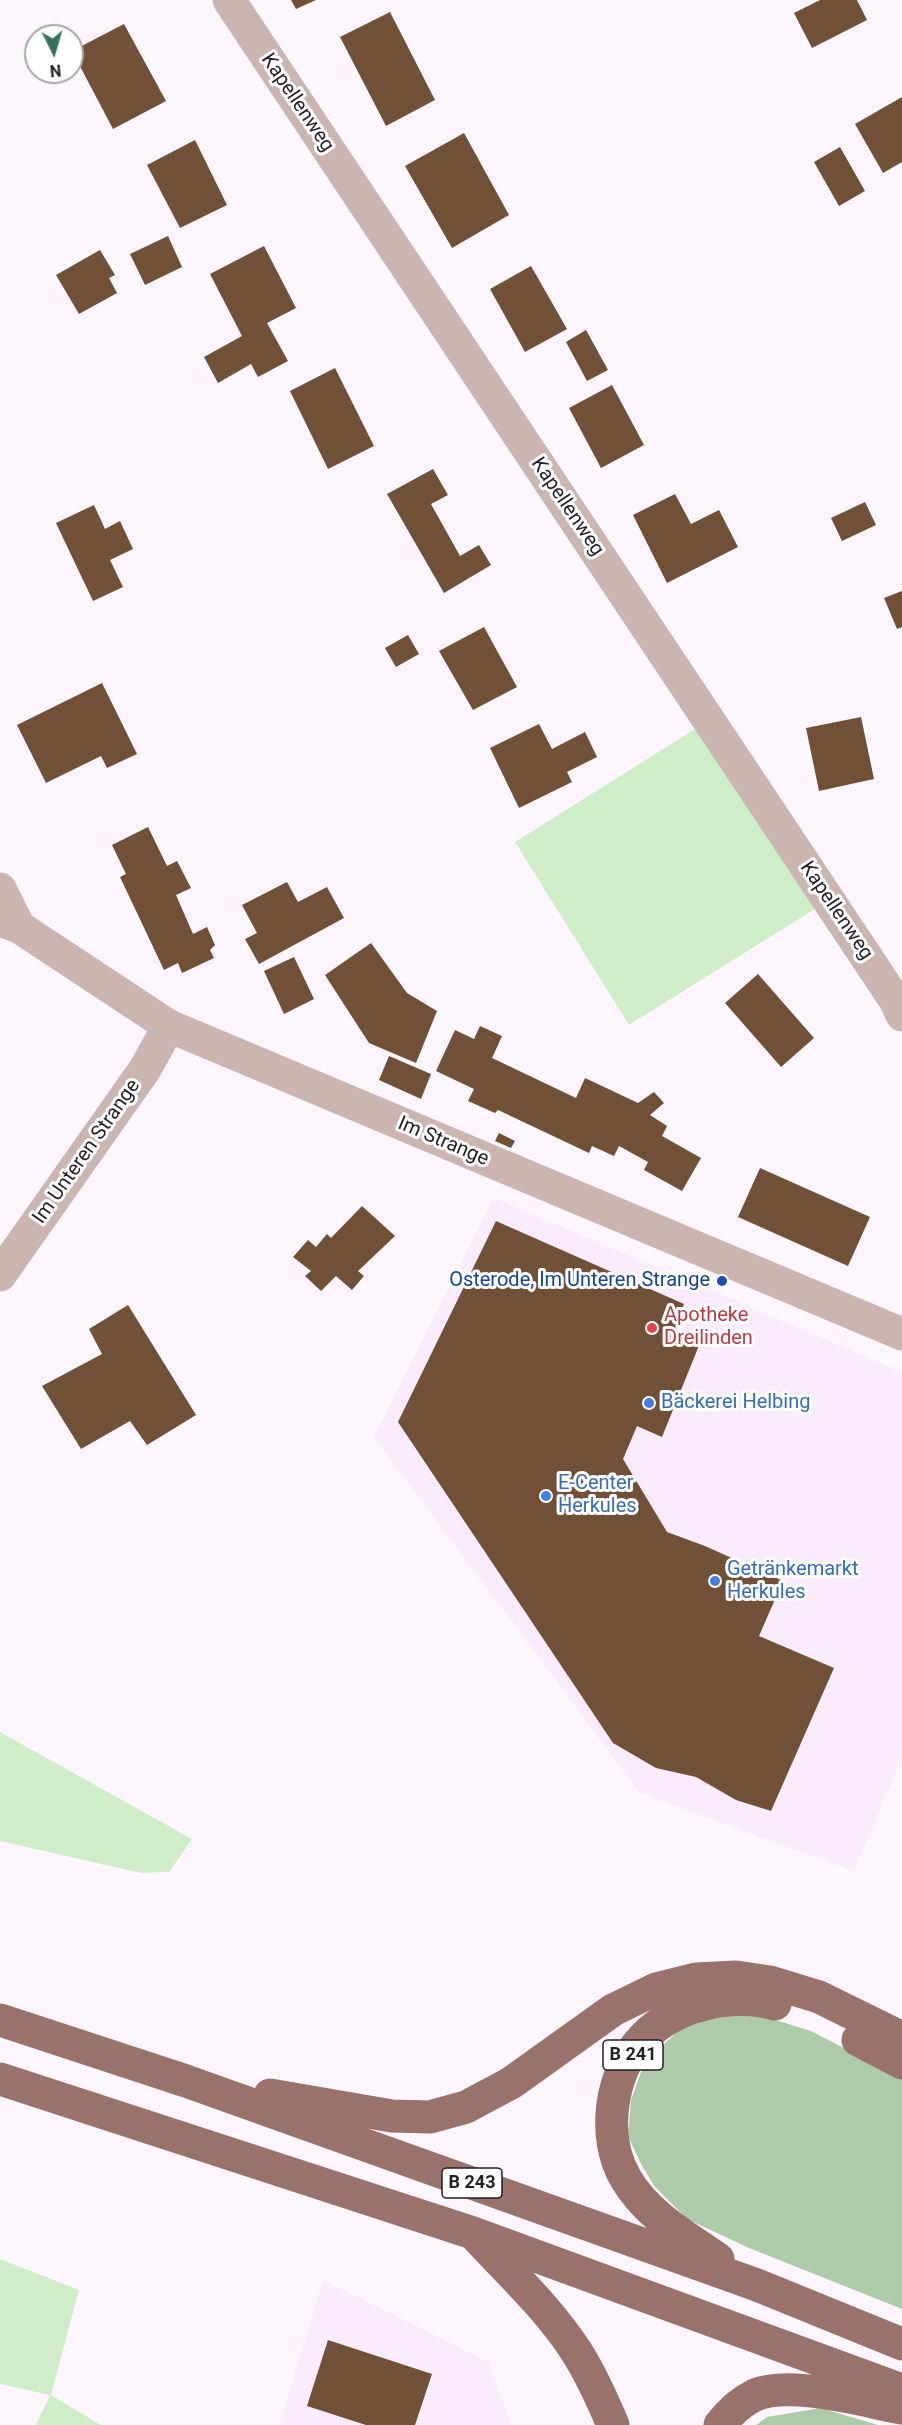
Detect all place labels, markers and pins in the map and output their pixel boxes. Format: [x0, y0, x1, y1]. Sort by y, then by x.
place label: Osterode, Im Unteren Strange [449, 1269, 710, 1293]
marker: Osterode, Im Unteren Strange [715, 1274, 729, 1288]
place label: Apotheke Dreilinden [664, 1304, 753, 1351]
marker: Apotheke Dreilinden [645, 1321, 659, 1335]
place label: Bäckerei Helbing [661, 1391, 810, 1415]
marker: Bäckerei Helbing [642, 1396, 656, 1410]
place label: E-Center Herkules [558, 1472, 637, 1519]
marker: E-Center Herkules [539, 1489, 553, 1503]
place label: Getränkemarkt Herkules [727, 1558, 859, 1605]
marker: Getränkemarkt Herkules [708, 1574, 722, 1588]

